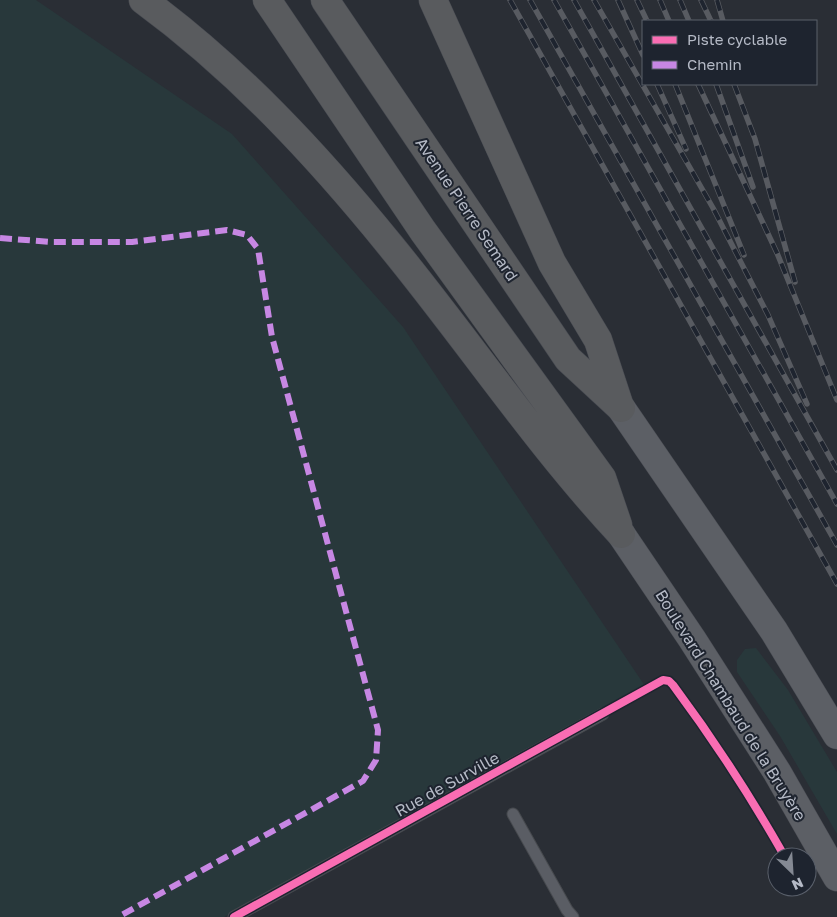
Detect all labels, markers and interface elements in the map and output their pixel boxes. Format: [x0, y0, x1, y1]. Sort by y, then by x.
legend [642, 20, 817, 85]
text: Piste cyclable [687, 30, 788, 48]
text: Chemin [687, 55, 742, 73]
street label: Avenue Pierre Semard [412, 133, 522, 285]
street label: Boulevard Chambaud de la Bruyère [651, 586, 811, 824]
street label: Rue de Surville [391, 747, 503, 821]
north arrow [767, 847, 817, 897]
text: N [789, 874, 806, 894]

